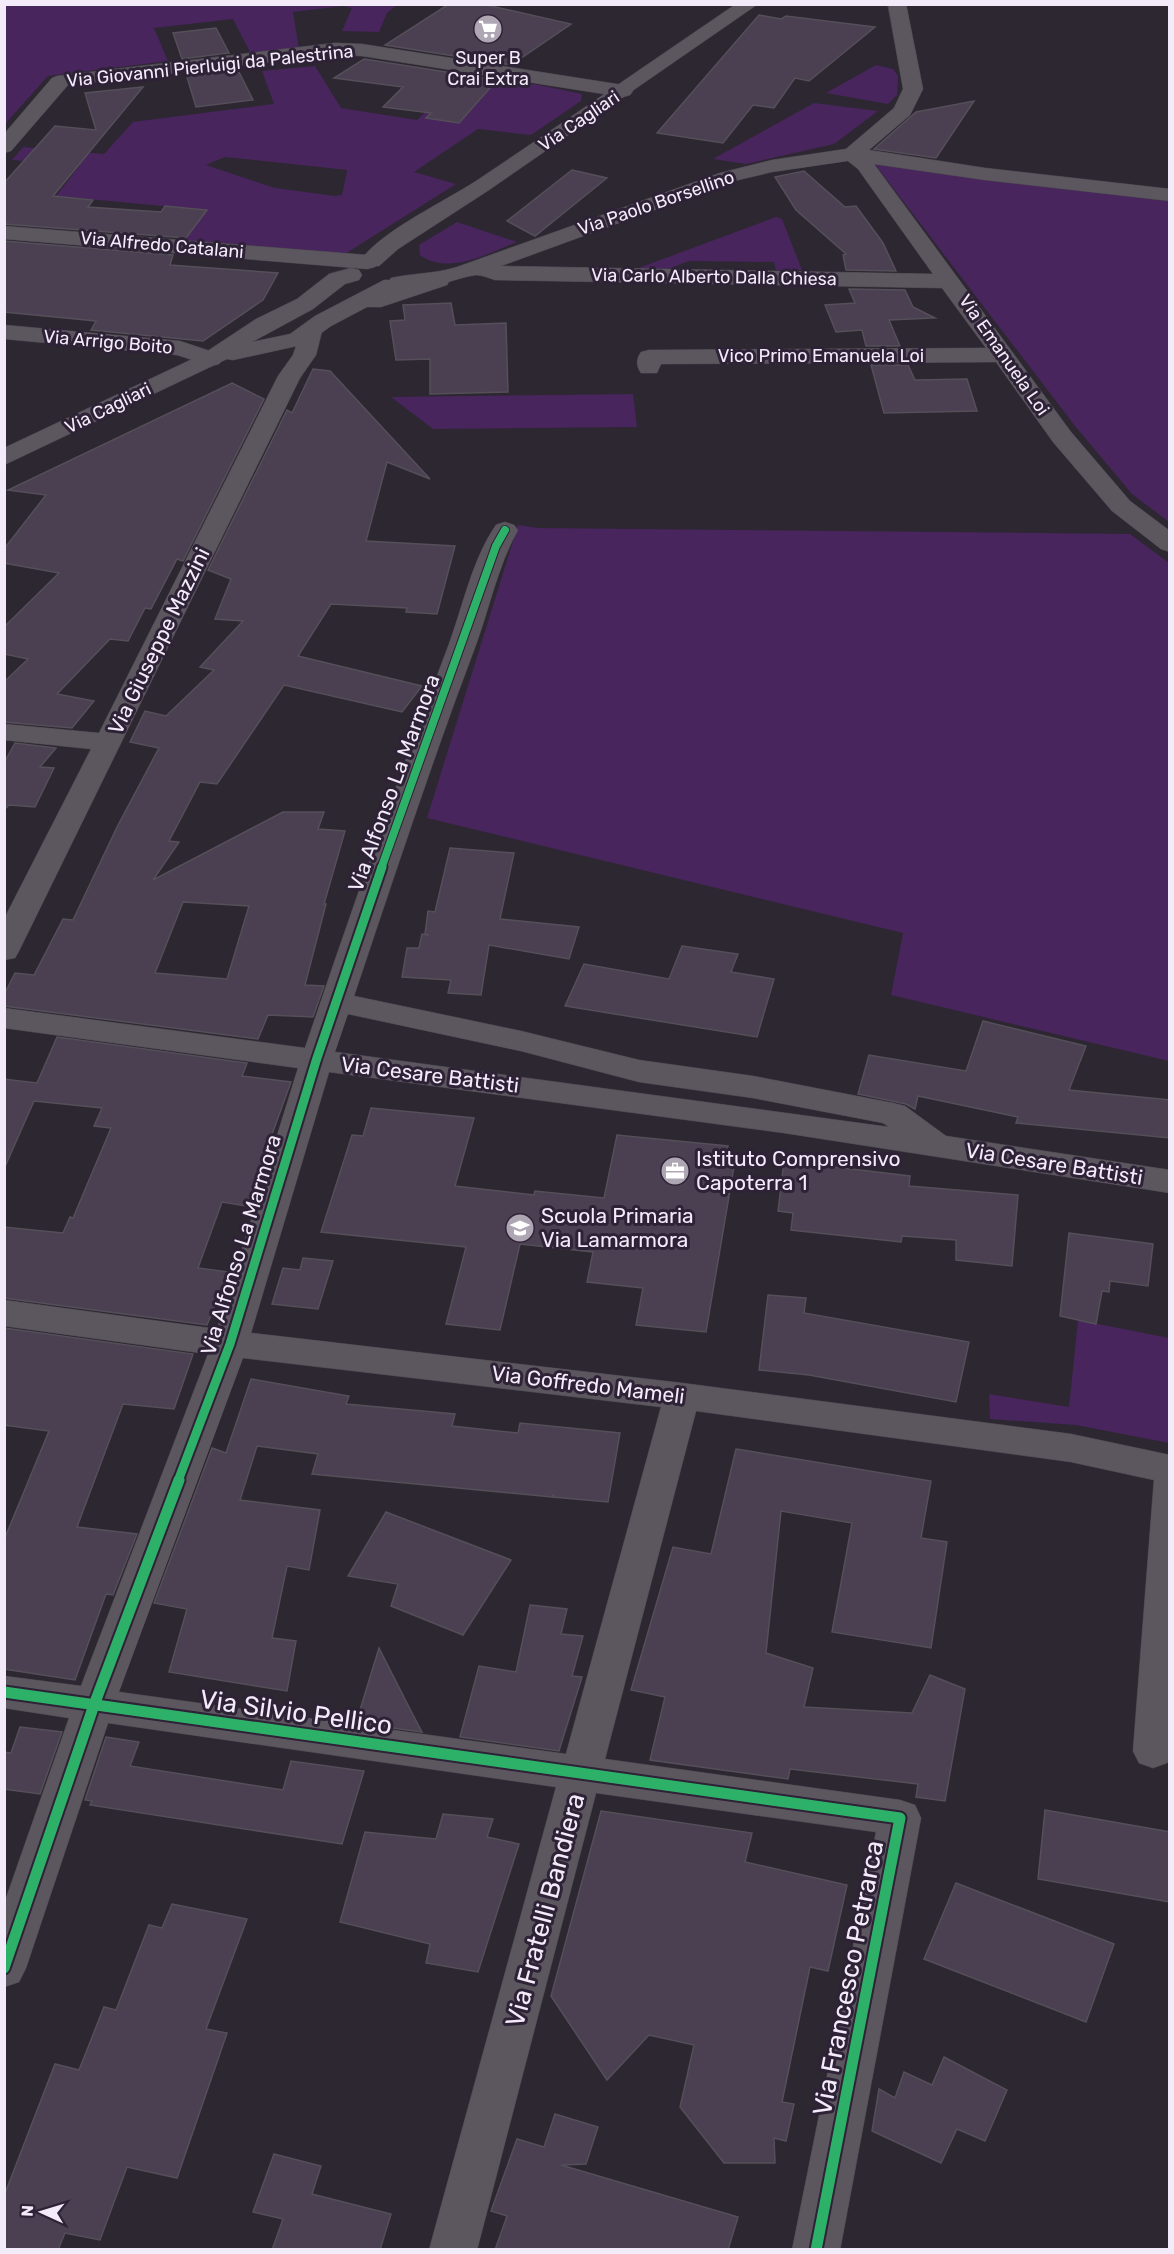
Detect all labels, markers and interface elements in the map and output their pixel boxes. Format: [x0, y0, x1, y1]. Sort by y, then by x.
supermarket icon: Super B Crai Extra [472, 13, 504, 45]
street label: Via Giovanni Pierluigi da Palestrina [66, 40, 354, 92]
place label: Super B Crai Extra [447, 47, 529, 90]
street label: Via Cagliari [534, 86, 624, 156]
street label: Via Paolo Borsellino [575, 166, 737, 240]
street label: Via Alfredo Catalani [79, 227, 245, 263]
street label: Via Carlo Alberto Dalla Chiesa [591, 264, 837, 290]
street label: Via Emanuela Loi [954, 290, 1054, 420]
street label: Via Arrigo Boito [42, 325, 174, 359]
street label: Vico Primo Emanuela Loi [718, 345, 924, 367]
street label: Via Cagliari [61, 378, 155, 438]
street label: Via Giuseppe Mazzini [102, 543, 215, 738]
street label: Via Alfonso La Marmora [343, 671, 445, 895]
street label: Via Cesare Battisti [340, 1051, 521, 1098]
street label: Via Alfonso La Marmora [195, 1131, 286, 1358]
street label: Via Cesare Battisti [964, 1137, 1145, 1190]
place label: Istituto Comprensivo Capoterra 1 [696, 1146, 901, 1195]
office icon: Istituto Comprensivo Capoterra 1 [659, 1155, 691, 1187]
place label: Scuola Primaria Via Lamarmora [541, 1203, 694, 1252]
school or university icon: Scuola Primaria Via Lamarmora [504, 1212, 536, 1244]
street label: Via Goffredo Mameli [490, 1360, 686, 1409]
street label: Via Silvio Pellico [198, 1684, 394, 1741]
street label: Via Fratelli Bandiera [499, 1790, 592, 2030]
street label: Via Francesco Petrarca [807, 1838, 890, 2118]
north arrow [12, 2182, 72, 2242]
text: N [18, 2205, 37, 2217]

